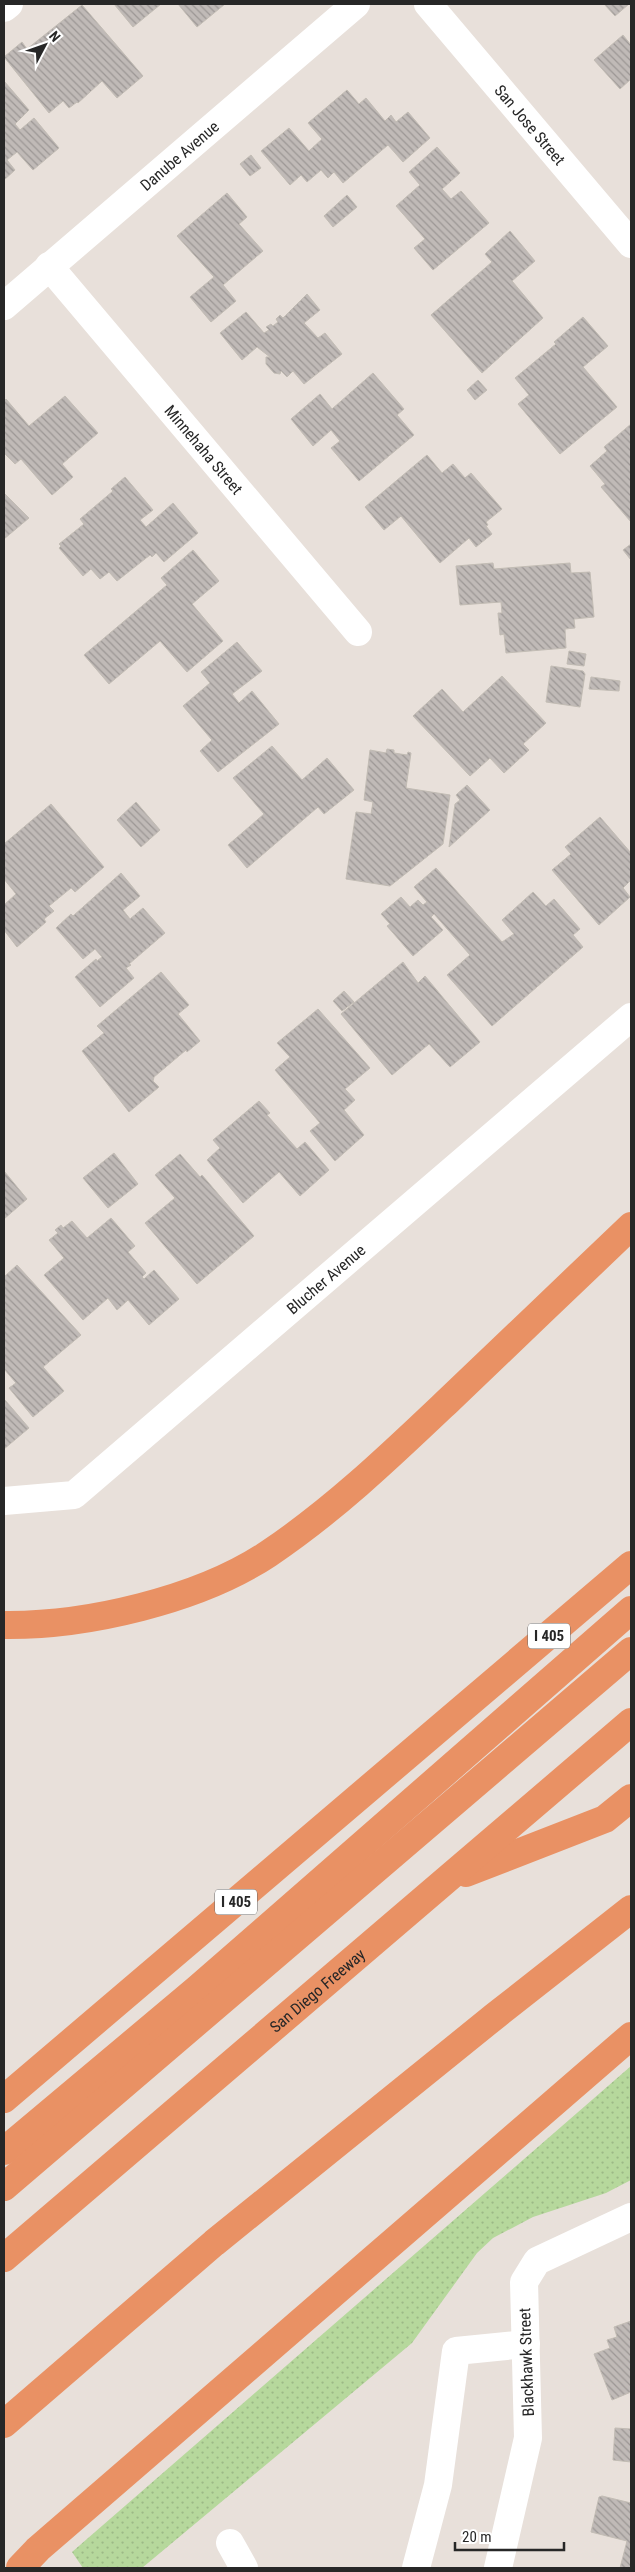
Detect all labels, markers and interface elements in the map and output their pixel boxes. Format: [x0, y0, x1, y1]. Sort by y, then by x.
north arrow [20, 20, 70, 70]
text: N [46, 28, 64, 45]
street label: San Jose Street [490, 81, 569, 169]
street label: Danube Avenue [136, 117, 223, 195]
street label: Minnehaha Street [160, 401, 247, 498]
street label: Blucher Avenue [283, 1240, 369, 1318]
road number: I 405 [528, 1624, 570, 1648]
road number: I 405 [215, 1890, 257, 1914]
street label: San Diego Freeway [266, 1945, 369, 2037]
street label: Blackhawk Street [515, 2307, 538, 2417]
scale bar [455, 2520, 564, 2552]
text: 20 m [462, 2528, 492, 2546]

